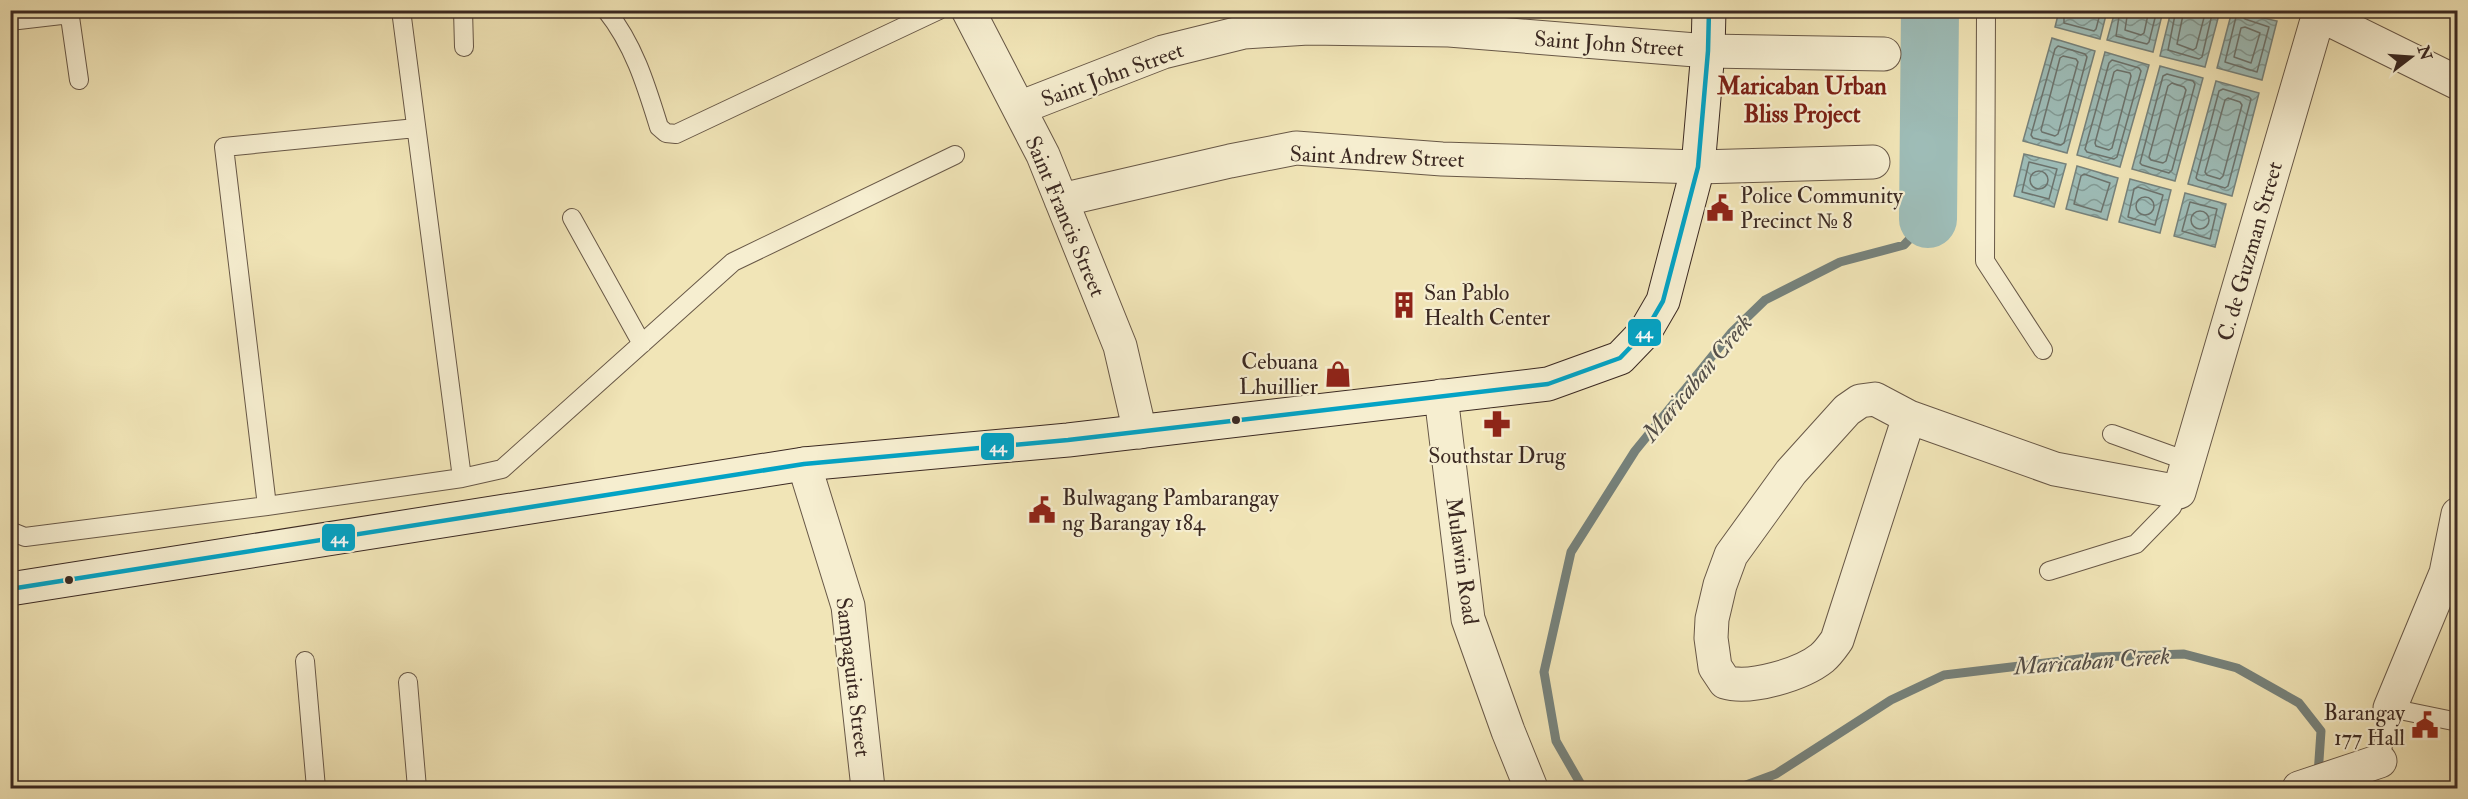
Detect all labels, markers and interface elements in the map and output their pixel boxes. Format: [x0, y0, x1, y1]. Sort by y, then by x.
street label: Saint John Street [1533, 25, 1685, 63]
north arrow [2381, 27, 2441, 87]
street label: Saint John Street [1037, 36, 1187, 114]
text: N [2412, 42, 2436, 63]
district label: Maricaban Urban Bliss Project [1716, 71, 1887, 130]
street label: Saint Francis Street [1019, 132, 1112, 301]
street label: Saint Andrew Street [1289, 140, 1465, 174]
street label: C. de Guzman Street [2211, 158, 2289, 344]
place label: Police Community Precinct № 8 [1740, 182, 1903, 235]
public building icon: Police Community Precinct № 8 [1705, 193, 1735, 223]
place label: San Pablo Health Center [1424, 279, 1551, 332]
building icon: San Pablo Health Center [1389, 290, 1419, 320]
water label: Maricaban Creek [1634, 308, 1760, 450]
line badge: 44 [1627, 318, 1662, 347]
text: 44 [1634, 323, 1654, 343]
place label: Cebuana Lhuillier [1239, 348, 1319, 401]
shop icon: Cebuana Lhuillier [1323, 359, 1353, 389]
pharmacy icon: Southstar Drug [1482, 409, 1512, 439]
unlabelled marker [1230, 414, 1242, 426]
line badge: 44 [980, 432, 1015, 461]
text: 44 [988, 437, 1008, 457]
place label: Southstar Drug [1428, 442, 1567, 470]
place label: Bulwagang Pambarangay ng Barangay 184 [1062, 484, 1279, 537]
public building icon: Bulwagang Pambarangay ng Barangay 184 [1027, 495, 1057, 525]
street label: Mulawin Road [1439, 496, 1485, 627]
line badge: 44 [321, 523, 356, 552]
text: 44 [329, 528, 349, 548]
unlabelled marker [63, 574, 75, 586]
street label: Sampaguita Street [828, 596, 877, 759]
water label: Maricaban Creek [2011, 641, 2171, 683]
place label: Barangay 177 Hall [2324, 699, 2405, 752]
public building icon: Barangay 177 Hall [2410, 710, 2440, 740]

